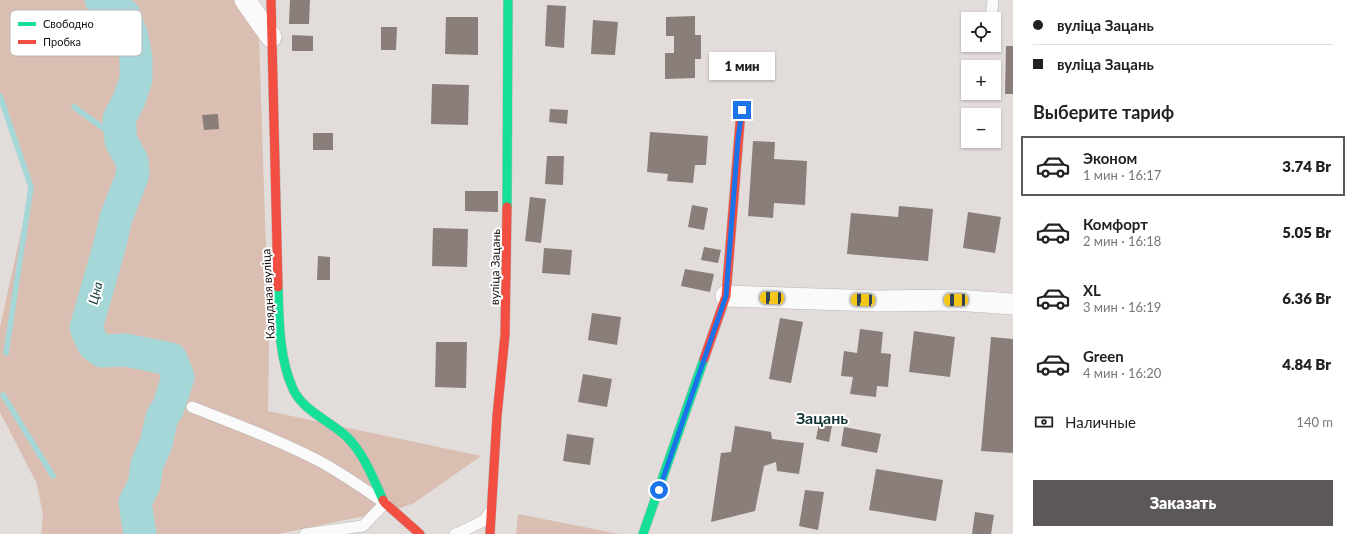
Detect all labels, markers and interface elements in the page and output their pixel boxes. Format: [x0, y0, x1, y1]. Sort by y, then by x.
legend [10, 10, 142, 56]
map controls [961, 12, 1001, 148]
button: locate [961, 12, 1001, 52]
text: вуліца Зацань [1057, 16, 1154, 34]
text: Свободно [43, 17, 94, 30]
text: Пробка [43, 35, 81, 48]
callout: 1 мин [709, 52, 775, 80]
text: вуліца Зацань [1057, 55, 1154, 73]
text: 1 мин [724, 58, 760, 74]
button: + [961, 60, 1001, 100]
route end [733, 101, 751, 119]
text: Выберите тариф [1033, 101, 1174, 123]
button: − [961, 108, 1001, 148]
icon: car [1035, 148, 1071, 184]
text: Эконом [1083, 149, 1137, 167]
text: 3.74 Br [1282, 157, 1331, 175]
text: 1 мин · 16:17 [1083, 167, 1161, 183]
icon: car [1035, 214, 1071, 250]
text: Комфорт [1083, 215, 1148, 233]
text: 5.05 Br [1282, 223, 1331, 241]
street label: вуліца Зацань [487, 229, 503, 305]
text: 2 мин · 16:18 [1083, 233, 1161, 249]
street label: Калядная вуліца [258, 248, 278, 340]
water label: Цна [84, 280, 106, 306]
icon: car [1035, 280, 1071, 316]
text: XL [1083, 281, 1101, 299]
text: 6.36 Br [1282, 289, 1331, 307]
car [760, 292, 784, 304]
car [851, 294, 875, 306]
car [944, 294, 968, 306]
text: 3 мин · 16:19 [1083, 299, 1161, 315]
icon: car [1035, 346, 1071, 382]
text: Green [1083, 347, 1124, 365]
text: 4.84 Br [1282, 355, 1331, 373]
text: 4 мин · 16:20 [1083, 365, 1161, 381]
district label: Зацань [796, 408, 848, 427]
icon: cash [1033, 411, 1055, 433]
text: Наличные [1065, 413, 1136, 431]
text: 140 m [1296, 414, 1333, 430]
button: Заказать [1033, 480, 1333, 526]
route start [650, 481, 668, 499]

